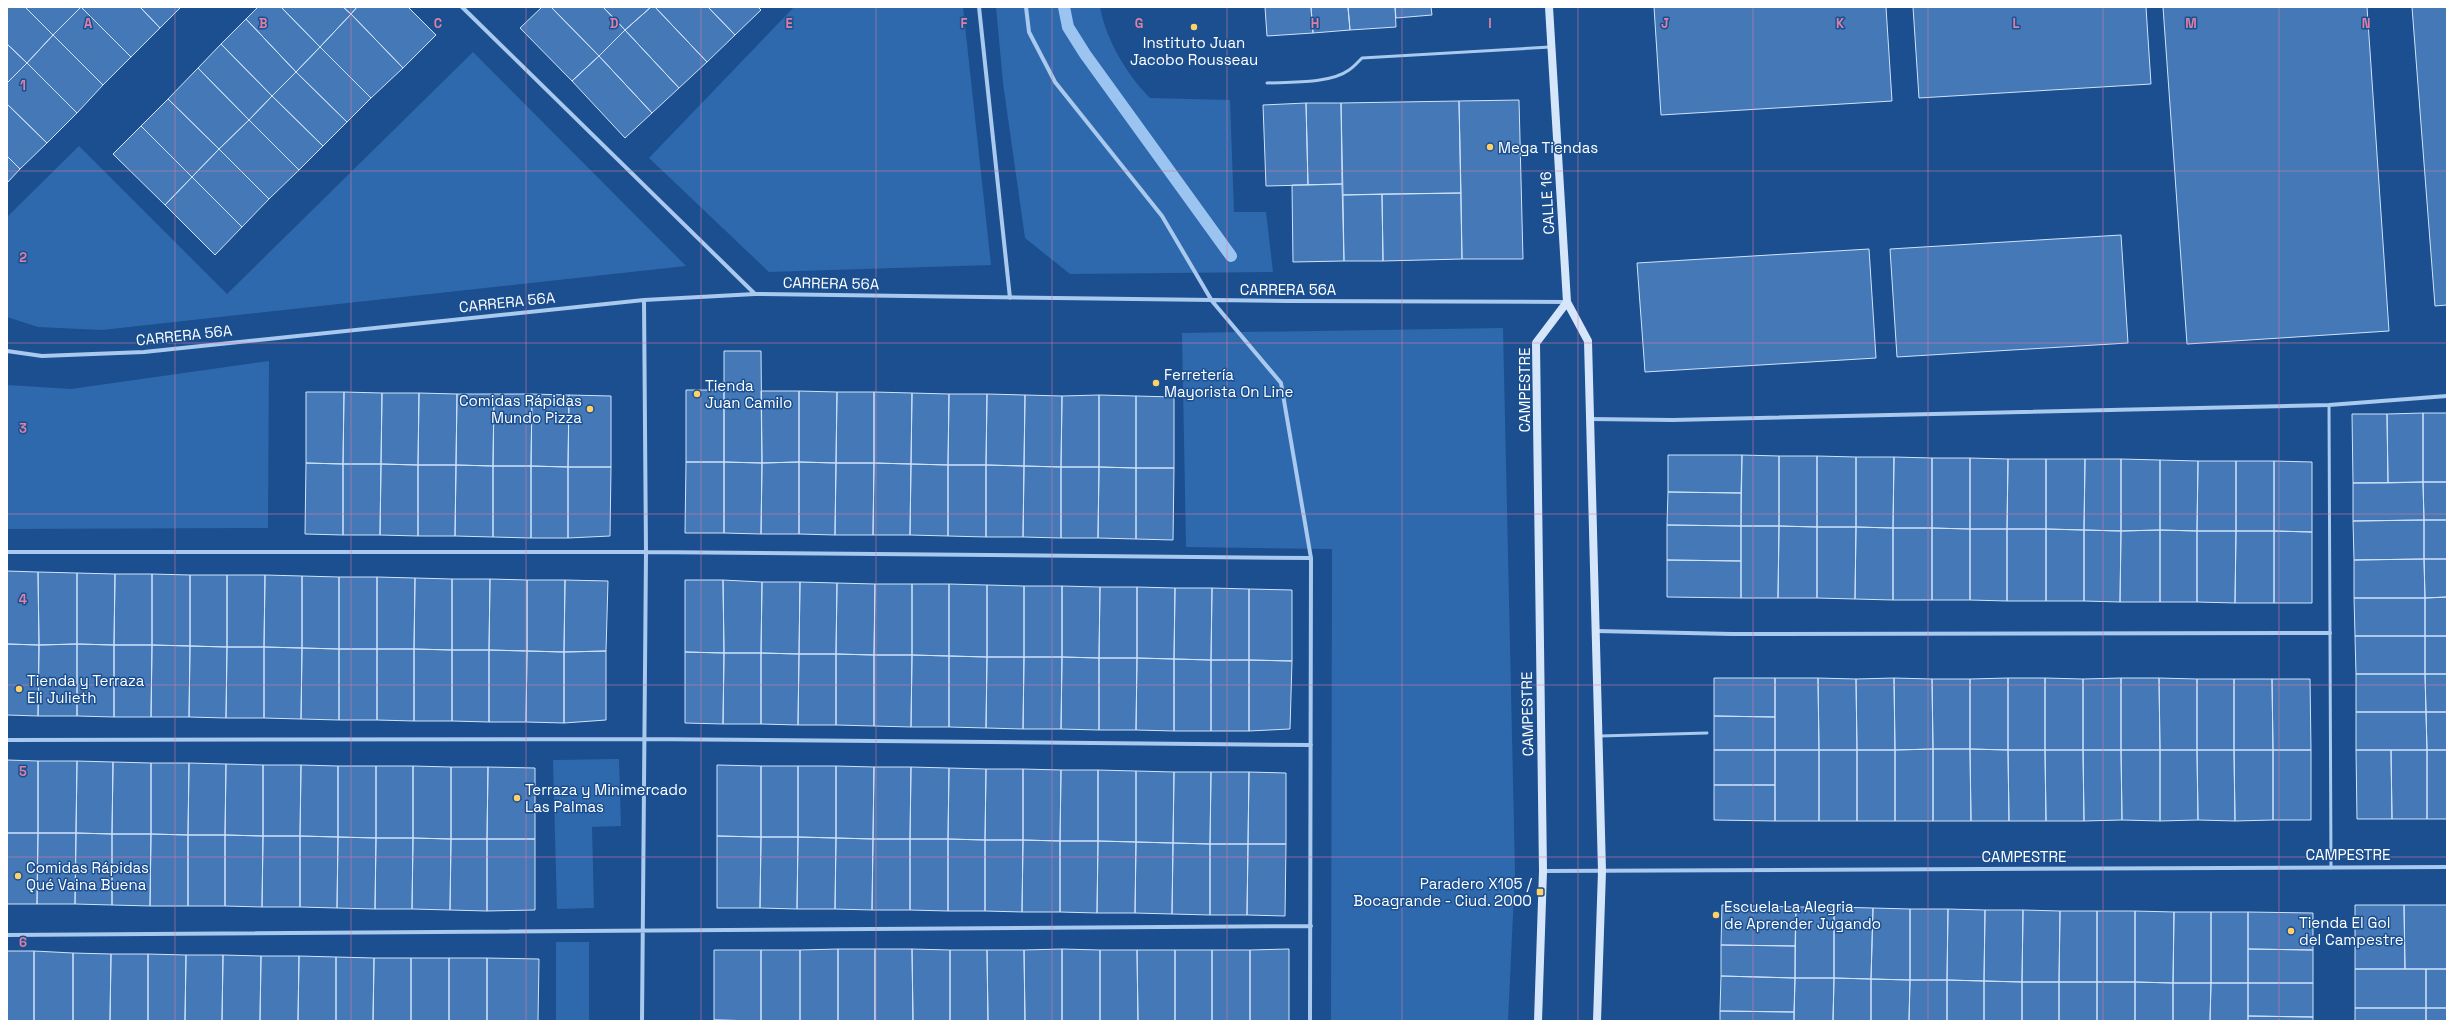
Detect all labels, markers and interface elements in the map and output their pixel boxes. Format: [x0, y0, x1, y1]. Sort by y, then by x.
text: A [84, 15, 93, 32]
text: B [259, 15, 268, 32]
text: C [434, 15, 442, 32]
text: D [610, 15, 619, 32]
text: E [785, 15, 793, 32]
text: F [961, 15, 968, 32]
text: G [1135, 15, 1143, 32]
text: H [1311, 15, 1319, 32]
text: I [1488, 15, 1492, 32]
text: J [1661, 15, 1669, 32]
text: K [1836, 15, 1845, 32]
text: L [2012, 15, 2020, 32]
text: M [2185, 15, 2197, 32]
text: N [2362, 15, 2370, 32]
marker: Instituto Juan Jacobo Rousseau [1189, 22, 1199, 32]
place label: Instituto Juan Jacobo Rousseau [1130, 33, 1258, 69]
text: 1 [20, 77, 26, 94]
place label: Mega Tiendas [1498, 138, 1598, 157]
marker: Mega Tiendas [1485, 142, 1495, 152]
street label: CALLE 16 [1536, 171, 1558, 235]
text: 2 [19, 249, 27, 266]
street label: CARRERA 56A [783, 273, 880, 293]
street label: CARRERA 56A [1240, 280, 1337, 299]
street label: CARRERA 56A [458, 287, 557, 316]
street label: CARRERA 56A [135, 320, 234, 349]
street label: CAMPESTRE [1515, 348, 1534, 432]
place label: Ferretería Mayorista On Line [1164, 365, 1293, 401]
place label: Tienda Juan Camilo [705, 376, 792, 412]
marker: Ferretería Mayorista On Line [1151, 378, 1161, 388]
marker: Tienda Juan Camilo [692, 389, 702, 399]
place label: Comidas Rápidas Mundo Pizza [459, 391, 582, 427]
marker: Comidas Rápidas Mundo Pizza [585, 404, 595, 414]
text: 3 [19, 420, 27, 437]
text: 4 [19, 591, 27, 608]
place label: Tienda y Terraza Eli Julieth [27, 671, 145, 707]
street label: CAMPESTRE [1517, 671, 1537, 757]
marker: Tienda y Terraza Eli Julieth [14, 684, 24, 694]
text: 5 [19, 763, 27, 780]
place label: Terraza y Minimercado Las Palmas [525, 780, 687, 816]
marker: Terraza y Minimercado Las Palmas [512, 793, 522, 803]
street label: CAMPESTRE [2306, 845, 2390, 864]
street label: CAMPESTRE [1982, 847, 2066, 866]
place label: Comidas Rápidas Qué Vaina Buena [26, 858, 149, 894]
marker: Comidas Rápidas Qué Vaina Buena [13, 871, 23, 881]
place label: Paradero X105 / Bocagrande - Ciud. 2000 [1353, 874, 1532, 910]
marker: Paradero X105 / Bocagrande - Ciud. 2000 [1535, 887, 1545, 897]
place label: Escuela La Alegria de Aprender Jugando [1724, 897, 1881, 933]
marker: Escuela La Alegria de Aprender Jugando [1711, 910, 1721, 920]
place label: Tienda El Gol del Campestre [2299, 913, 2404, 949]
marker: Tienda El Gol del Campestre [2286, 926, 2296, 936]
text: 6 [19, 934, 27, 951]

